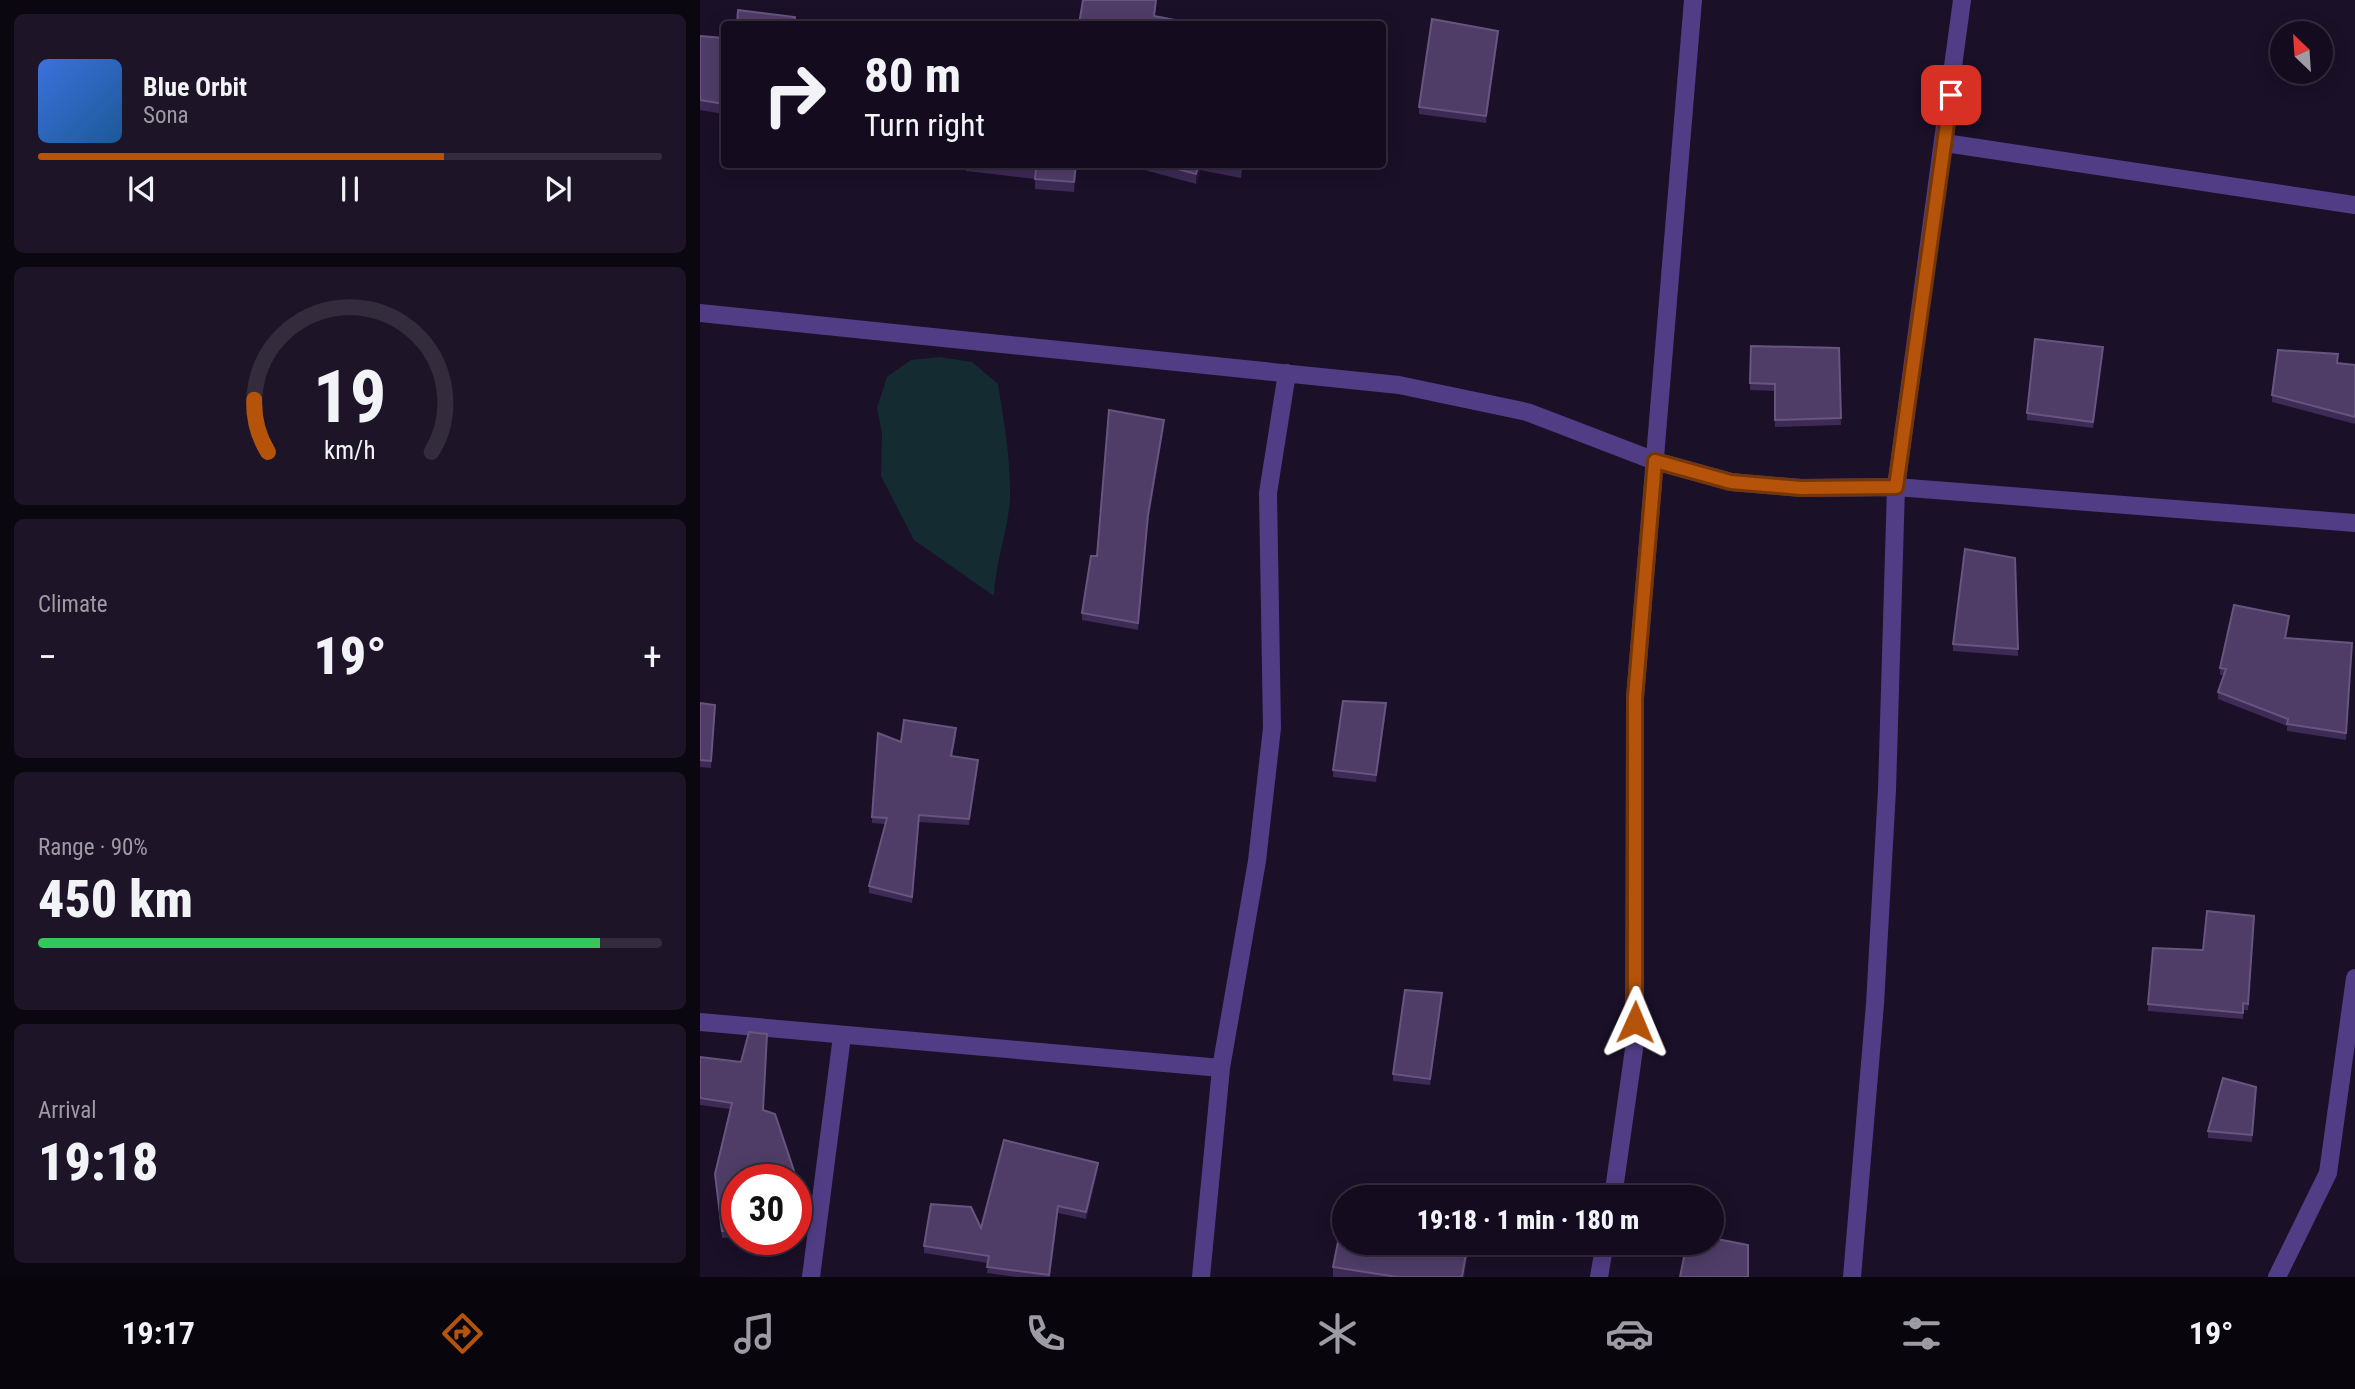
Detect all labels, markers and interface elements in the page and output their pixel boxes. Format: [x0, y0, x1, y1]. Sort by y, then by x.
north arrow [2270, 21, 2333, 84]
map controls [2270, 21, 2333, 84]
text: 80 m [864, 47, 961, 104]
icon: right [749, 49, 840, 140]
pin [1921, 65, 1981, 125]
text: Blue Orbit [143, 72, 247, 102]
icon: arrive [1932, 76, 1970, 114]
text: Sona [143, 102, 189, 129]
text: Turn right [864, 106, 985, 144]
icon: previous [123, 170, 161, 208]
icon: pause [331, 170, 369, 208]
icon: next [539, 170, 577, 208]
text: 19 [313, 354, 387, 440]
text: km/h [324, 436, 376, 465]
text: Climate [38, 591, 108, 618]
text: 19° [313, 626, 387, 687]
text: − [38, 635, 57, 679]
text: + [643, 635, 662, 679]
text: Range · 90% [38, 834, 148, 861]
text: 450 km [38, 869, 193, 930]
position arrow [1598, 985, 1672, 1059]
text: Arrival [38, 1097, 97, 1124]
text: 19:18 [38, 1132, 158, 1193]
speed limit sign: 30 [721, 1164, 812, 1255]
text: 19:18 · 1 min · 180 m [1417, 1205, 1639, 1235]
icon: directions [438, 1309, 487, 1358]
icon: music [730, 1309, 779, 1358]
icon: phone [1021, 1309, 1070, 1358]
icon: climate [1313, 1309, 1362, 1358]
icon: car [1605, 1309, 1654, 1358]
icon: filters [1897, 1309, 1946, 1358]
text: 19:17 [121, 1314, 195, 1352]
text: 19° [2189, 1314, 2234, 1352]

